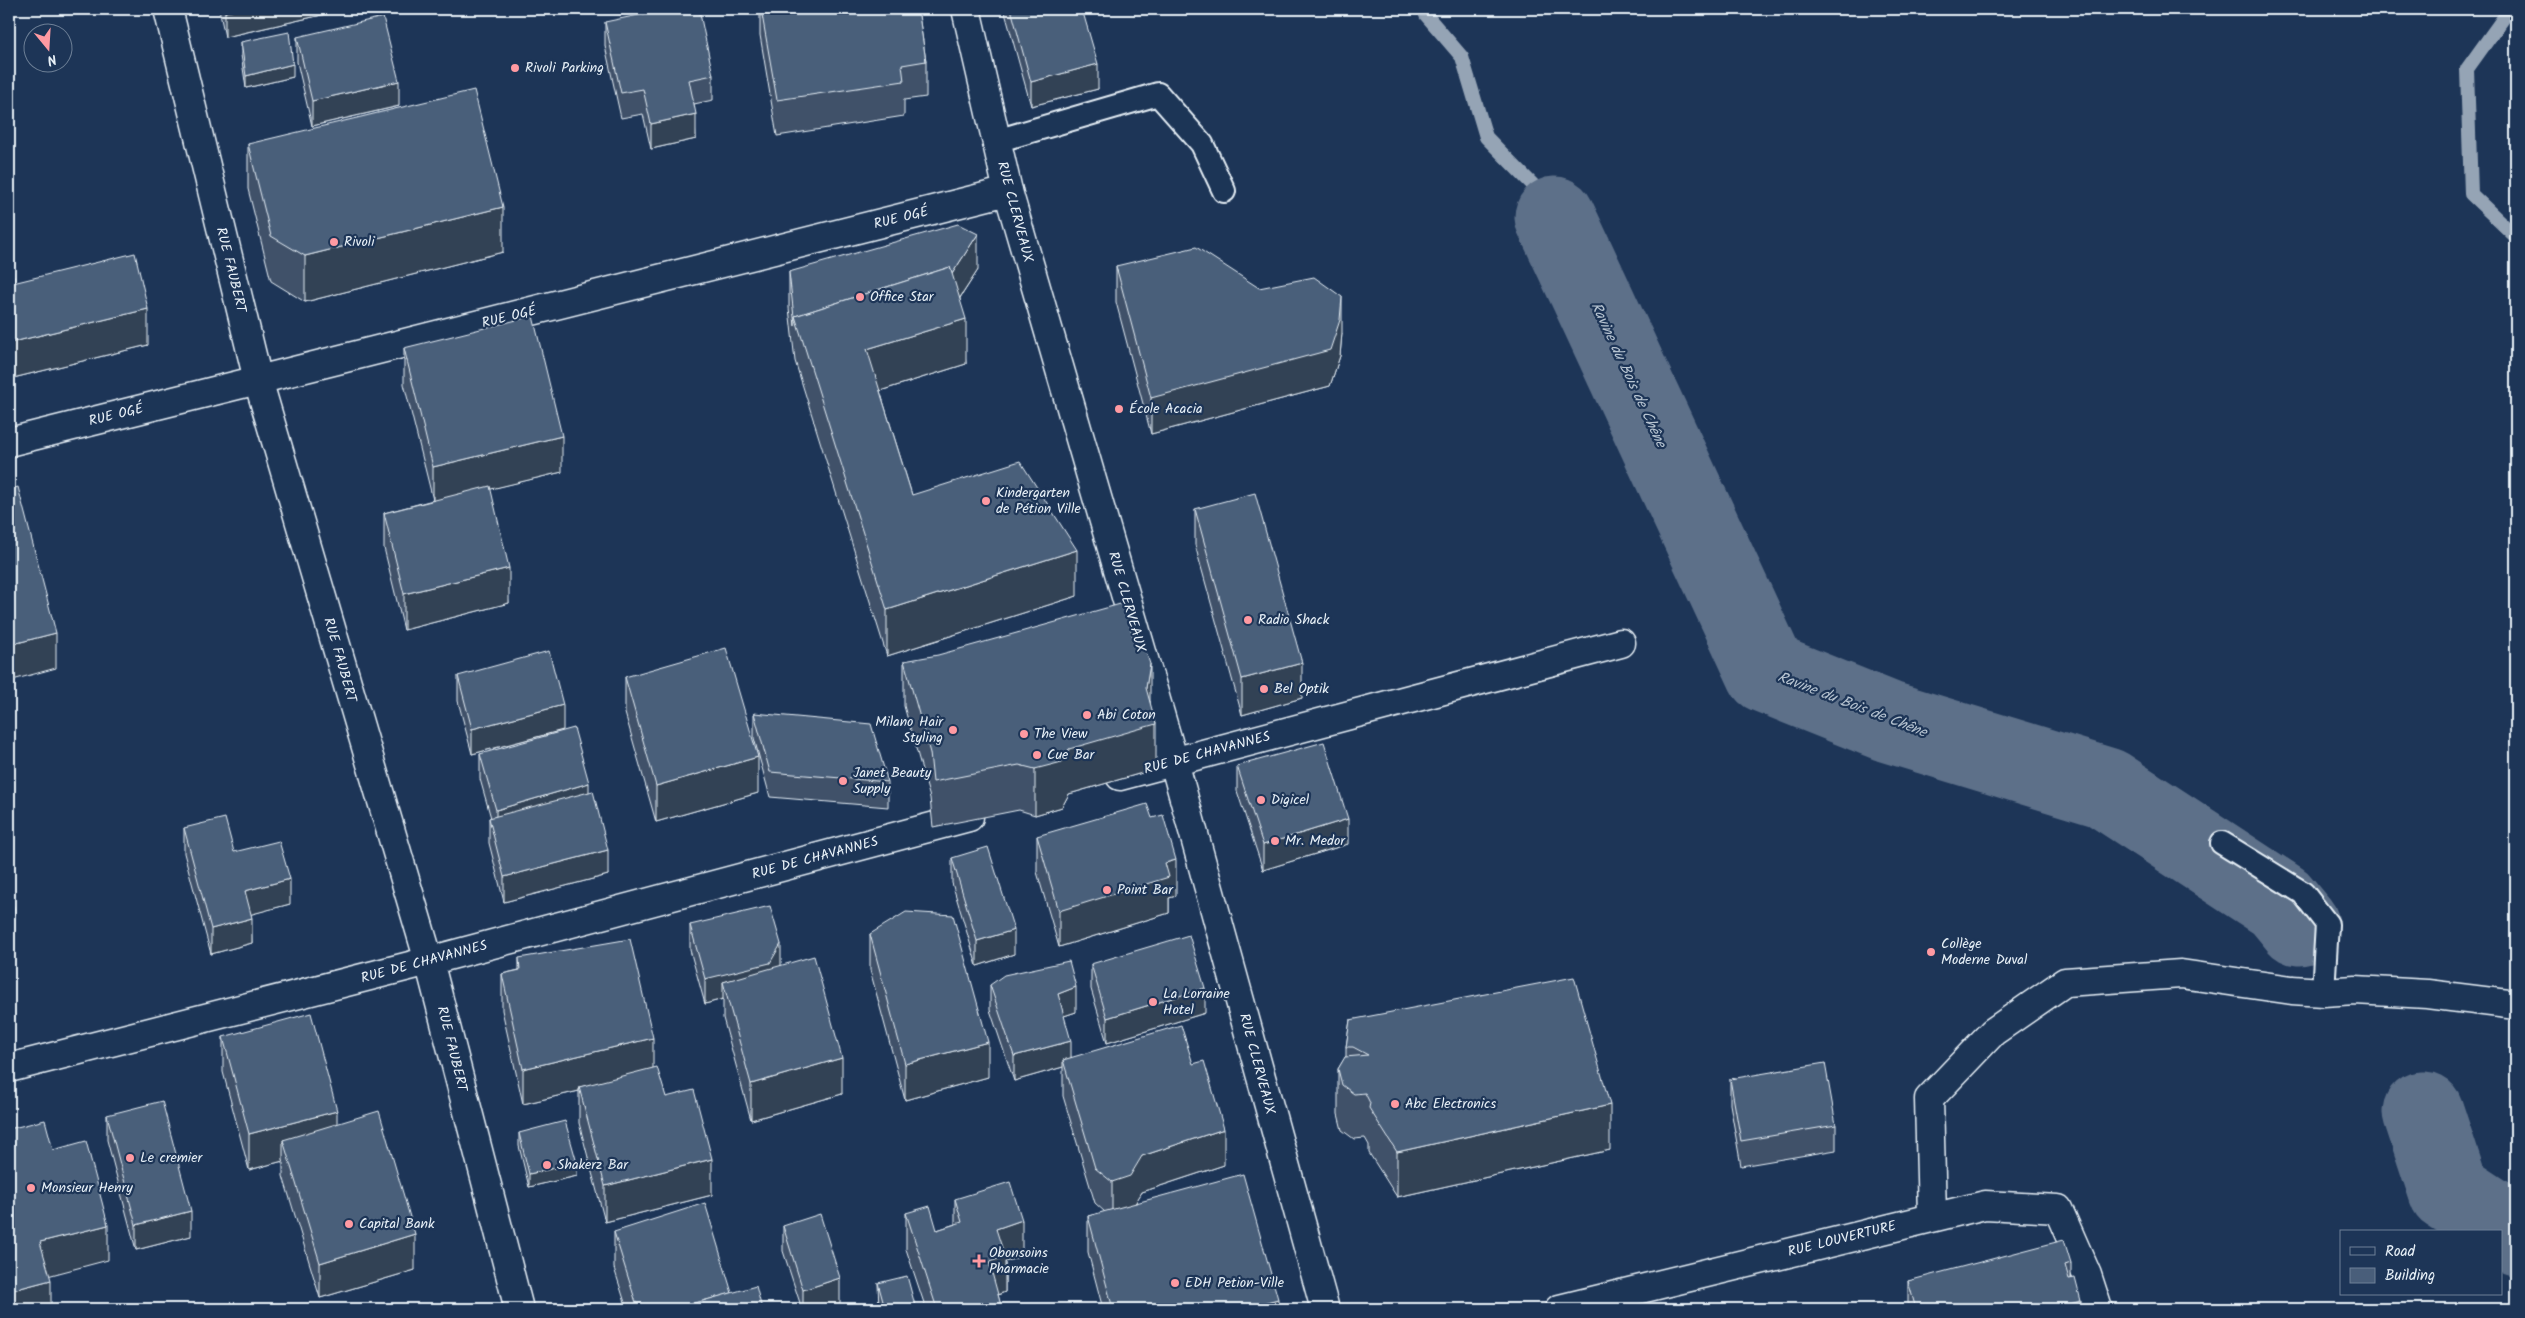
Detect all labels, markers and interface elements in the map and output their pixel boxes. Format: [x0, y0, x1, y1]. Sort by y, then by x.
north arrow [22, 22, 72, 72]
text: N [44, 48, 59, 71]
place label: Rivoli Parking [525, 57, 604, 79]
marker: Rivoli Parking [509, 62, 521, 74]
street label: RUE CLERVEAUX [991, 159, 1039, 265]
street label: RUE OGÉ [871, 200, 931, 235]
street label: RUE FAUBERT [210, 225, 253, 316]
place label: Rivoli [344, 231, 375, 253]
marker: Rivoli [328, 236, 340, 248]
place label: Office Star [870, 286, 935, 308]
marker: Office Star [854, 291, 866, 303]
water label: Ravine du Bois de Chêne [1584, 298, 1673, 453]
street label: RUE OGÉ [479, 299, 539, 334]
street label: RUE OGÉ [86, 397, 146, 432]
place label: École Acacia [1129, 398, 1203, 420]
marker: École Acacia [1113, 403, 1125, 415]
place label: Kindergarten de Pétion Ville [996, 482, 1081, 520]
marker: Kindergarten de Pétion Ville [980, 495, 992, 507]
street label: RUE CLERVEAUX [1102, 549, 1152, 655]
place label: Radio Shack [1258, 609, 1330, 631]
marker: Radio Shack [1242, 614, 1254, 626]
street label: RUE FAUBERT [317, 615, 363, 706]
water label: Ravine du Bois de Chêne [1774, 665, 1931, 745]
place label: Bel Optik [1274, 678, 1329, 700]
marker: Bel Optik [1258, 683, 1270, 695]
place label: Abi Coton [1097, 704, 1156, 726]
marker: Abi Coton [1081, 709, 1093, 721]
place label: Milano Hair Styling [875, 711, 944, 749]
place label: The View [1034, 723, 1088, 745]
marker: Milano Hair Styling [947, 724, 959, 736]
street label: RUE DE CHAVANNES [1141, 725, 1273, 780]
marker: The View [1018, 728, 1030, 740]
place label: Cue Bar [1047, 744, 1096, 766]
marker: Cue Bar [1031, 749, 1043, 761]
place label: Janet Beauty Supply [853, 762, 932, 800]
marker: Janet Beauty Supply [837, 775, 849, 787]
place label: Digicel [1271, 789, 1310, 811]
marker: Digicel [1255, 794, 1267, 806]
street label: RUE DE CHAVANNES [749, 830, 881, 885]
place label: Mr. Medor [1285, 830, 1346, 852]
marker: Mr. Medor [1269, 835, 1281, 847]
place label: Point Bar [1117, 879, 1174, 901]
marker: Point Bar [1101, 884, 1113, 896]
place label: Collège Moderne Duval [1941, 933, 2028, 971]
street label: RUE DE CHAVANNES [358, 934, 490, 989]
marker: Collège Moderne Duval [1925, 946, 1937, 958]
place label: La Lorraine Hotel [1163, 983, 1230, 1021]
marker: La Lorraine Hotel [1147, 996, 1159, 1008]
street label: RUE FAUBERT [431, 1004, 474, 1095]
street label: RUE CLERVEAUX [1233, 1011, 1281, 1117]
place label: Abc Electronics [1405, 1093, 1496, 1115]
marker: Abc Electronics [1389, 1098, 1401, 1110]
place label: Le cremier [140, 1147, 203, 1169]
marker: Le cremier [124, 1152, 136, 1164]
place label: Shakerz Bar [557, 1154, 629, 1176]
marker: Shakerz Bar [541, 1159, 553, 1171]
place label: Monsieur Henry [41, 1177, 133, 1199]
marker: Monsieur Henry [25, 1182, 37, 1194]
place label: Capital Bank [359, 1213, 435, 1235]
street label: RUE LOUVERTURE [1785, 1215, 1899, 1263]
marker: Capital Bank [343, 1218, 355, 1230]
legend [2340, 1230, 2502, 1296]
text: Road [2385, 1240, 2416, 1264]
place label: Obonsoins Pharmacie [989, 1242, 1050, 1280]
marker: Obonsoins Pharmacie [973, 1255, 985, 1267]
text: Building [2385, 1264, 2435, 1288]
place label: EDH Petion-Ville [1185, 1272, 1285, 1294]
marker: EDH Petion-Ville [1169, 1277, 1181, 1289]

